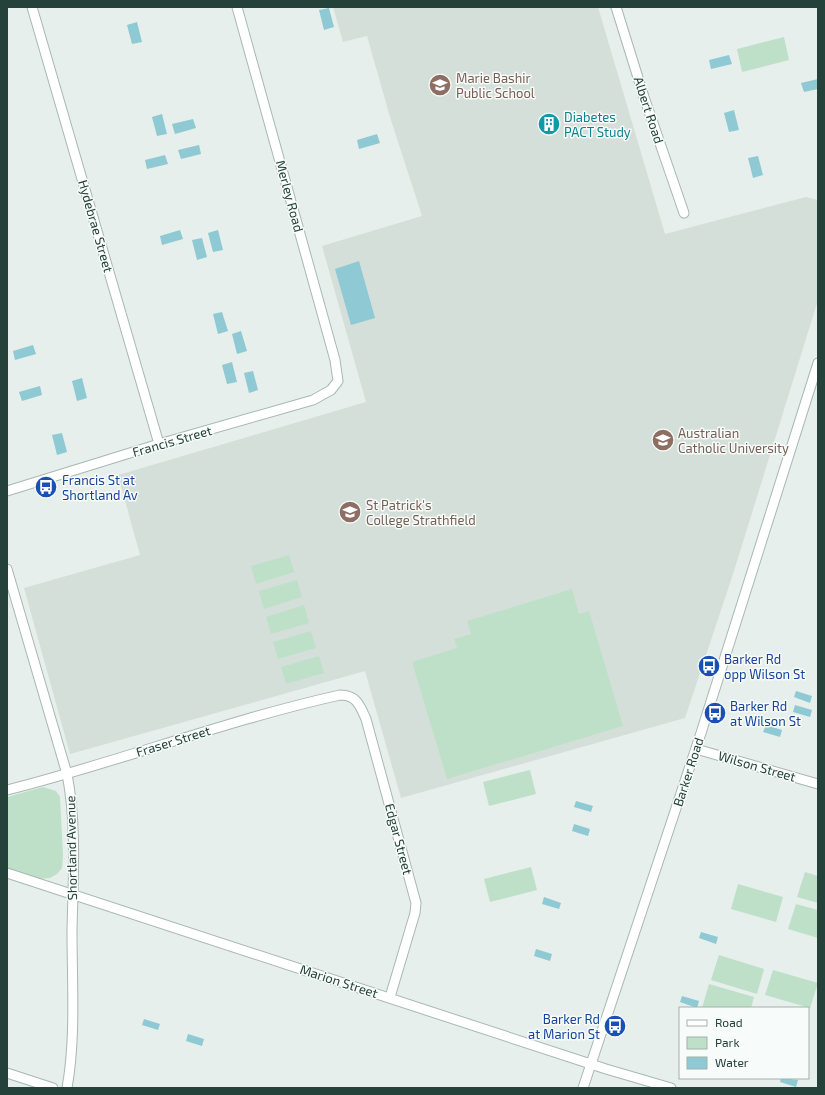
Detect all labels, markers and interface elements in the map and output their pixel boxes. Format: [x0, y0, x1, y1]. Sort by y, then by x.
place label: Marie Bashir Public School [456, 70, 535, 101]
school or university icon: Marie Bashir Public School [427, 72, 453, 98]
street label: Albert Road [631, 75, 667, 145]
place label: Diabetes PACT Study [564, 109, 631, 140]
building icon: Diabetes PACT Study [536, 111, 562, 137]
street label: Merley Road [273, 158, 307, 234]
street label: Hydebrae Street [75, 178, 117, 274]
street label: Francis Street [130, 422, 214, 460]
place label: Australian Catholic University [678, 425, 789, 456]
school or university icon: Australian Catholic University [650, 427, 676, 453]
place label: Francis St at Shortland Av [62, 472, 138, 503]
bus stop icon: Francis St at Shortland Av [33, 474, 59, 500]
place label: St Patrick's College Strathfield [366, 497, 476, 528]
school or university icon: St Patrick's College Strathfield [337, 499, 363, 525]
place label: Barker Rd opp Wilson St [724, 651, 805, 682]
bus stop icon: Barker Rd opp Wilson St [696, 653, 722, 679]
place label: Barker Rd at Wilson St [730, 698, 801, 729]
bus stop icon: Barker Rd at Wilson St [702, 700, 728, 726]
street label: Fraser Street [134, 722, 212, 760]
street label: Barker Road [669, 735, 707, 809]
street label: Wilson Street [716, 747, 798, 785]
street label: Shortland Avenue [62, 796, 80, 900]
street label: Edgar Street [382, 802, 416, 876]
street label: Marion Street [298, 961, 380, 1001]
legend [679, 1007, 809, 1079]
place label: Barker Rd at Marion St [528, 1011, 600, 1042]
bus stop icon: Barker Rd at Marion St [602, 1013, 628, 1039]
text: Road [715, 1015, 743, 1029]
text: Park [715, 1035, 740, 1049]
text: Water [715, 1055, 749, 1069]

